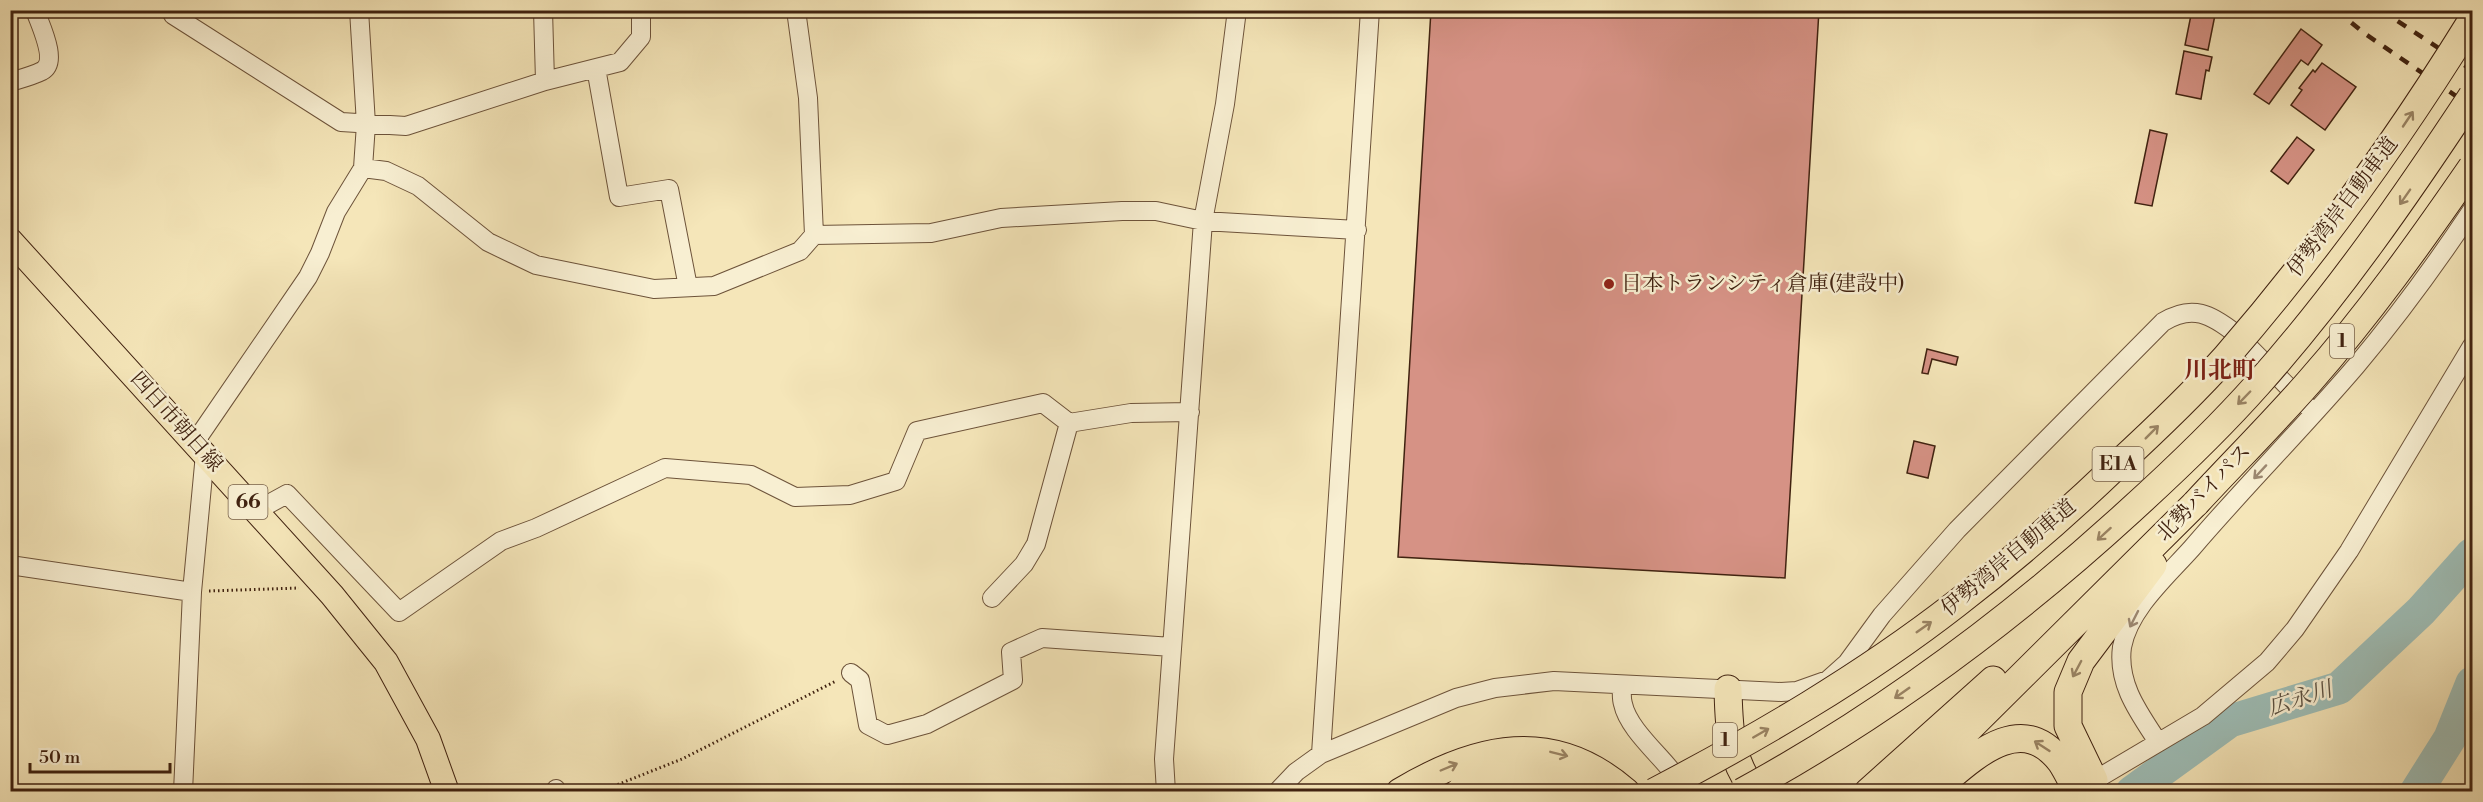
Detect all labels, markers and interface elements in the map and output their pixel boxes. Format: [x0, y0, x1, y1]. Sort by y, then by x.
one-way arrow [2402, 111, 2414, 128]
street label: 伊勢湾岸自動車道 [2282, 132, 2404, 282]
one-way arrow [2399, 188, 2411, 205]
place label: 日本トランシティ倉庫(建設中) [1621, 271, 1905, 297]
marker: 日本トランシティ倉庫(建設中) [1602, 277, 1616, 291]
road number: 1 [2330, 324, 2354, 358]
district label: 川北町 [2184, 356, 2256, 386]
street label: 四日市朝日線 [124, 366, 228, 478]
one-way arrow [2237, 391, 2251, 406]
one-way arrow [2145, 425, 2159, 440]
street label: 北勢バイパス [2151, 439, 2257, 547]
road number: E1A [2092, 447, 2144, 481]
one-way arrow [2253, 464, 2267, 479]
road number: 66 [228, 485, 268, 519]
street label: 伊勢湾岸自動車道 [1936, 494, 2082, 622]
one-way arrow [2097, 527, 2112, 541]
one-way arrow [2127, 610, 2139, 628]
one-way arrow [1916, 621, 1932, 633]
one-way arrow [2071, 660, 2082, 678]
water label: 広永川 [2264, 675, 2337, 722]
one-way arrow [1894, 687, 1910, 700]
road number: 1 [1713, 723, 1737, 757]
one-way arrow [1752, 727, 1769, 739]
scale bar [30, 736, 170, 774]
one-way arrow [2034, 740, 2050, 752]
text: 50 m [39, 746, 81, 769]
one-way arrow [1549, 749, 1568, 761]
one-way arrow [1439, 761, 1457, 772]

